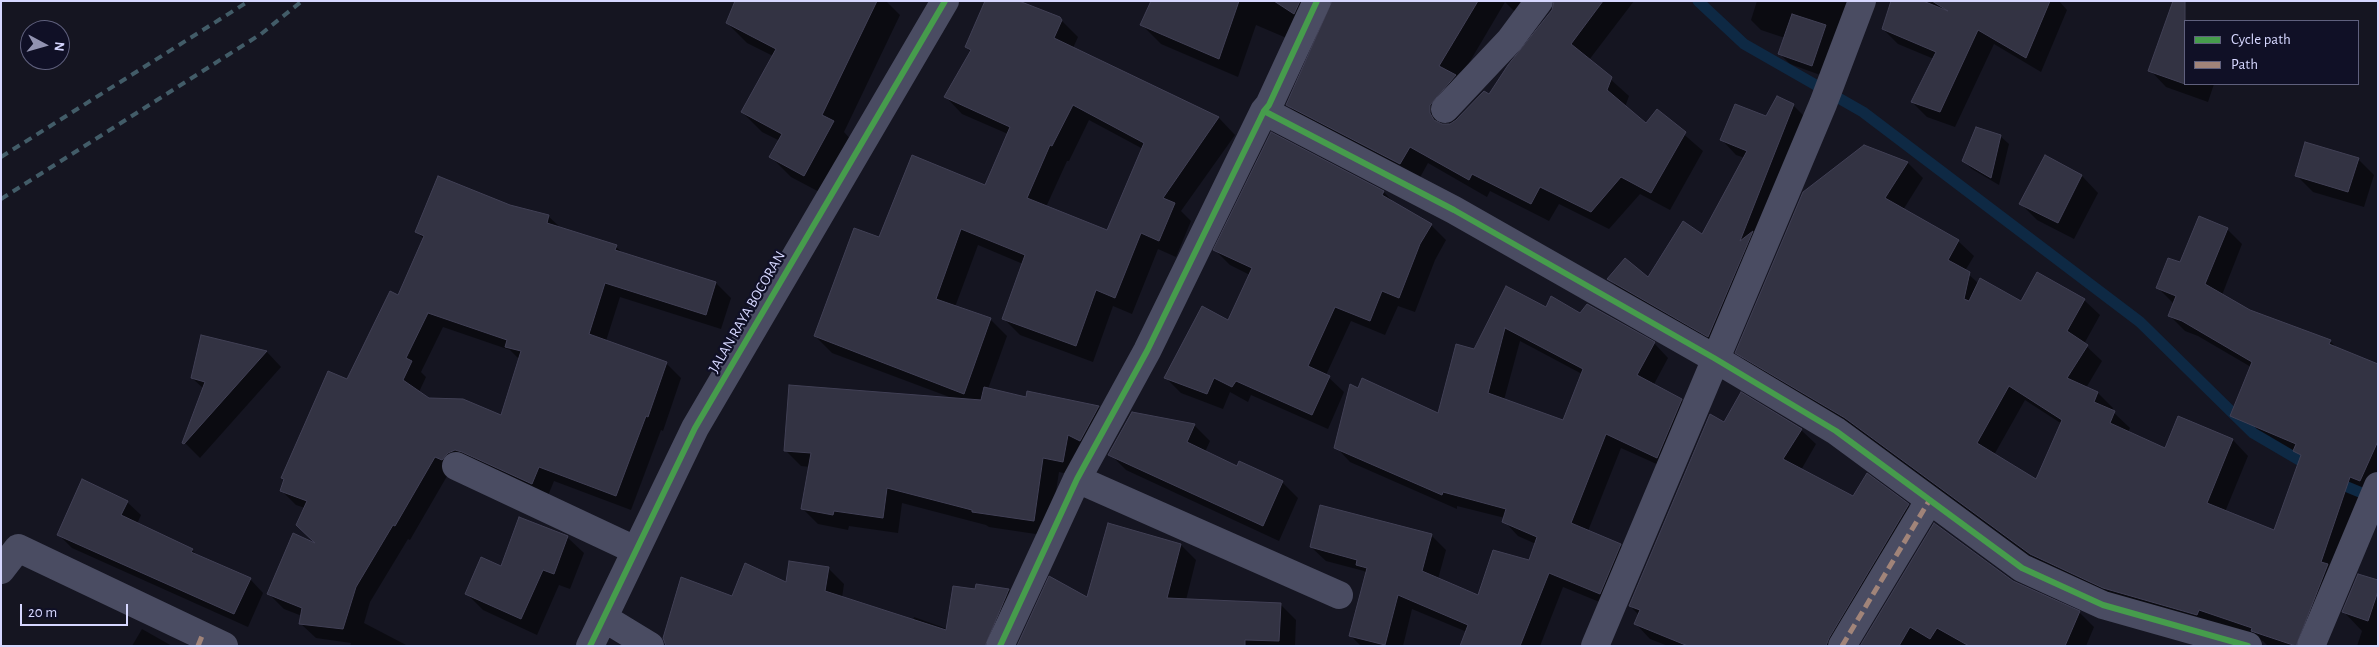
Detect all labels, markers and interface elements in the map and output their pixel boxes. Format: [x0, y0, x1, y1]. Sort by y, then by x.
north arrow [20, 20, 70, 70]
legend [2184, 20, 2359, 85]
text: Cycle path [2231, 32, 2291, 47]
text: N [51, 41, 66, 52]
text: Path [2231, 57, 2258, 72]
street label: JALAN RAYA BOCORAN [705, 248, 789, 376]
scale bar [22, 594, 130, 626]
text: 20 m [28, 605, 57, 620]

